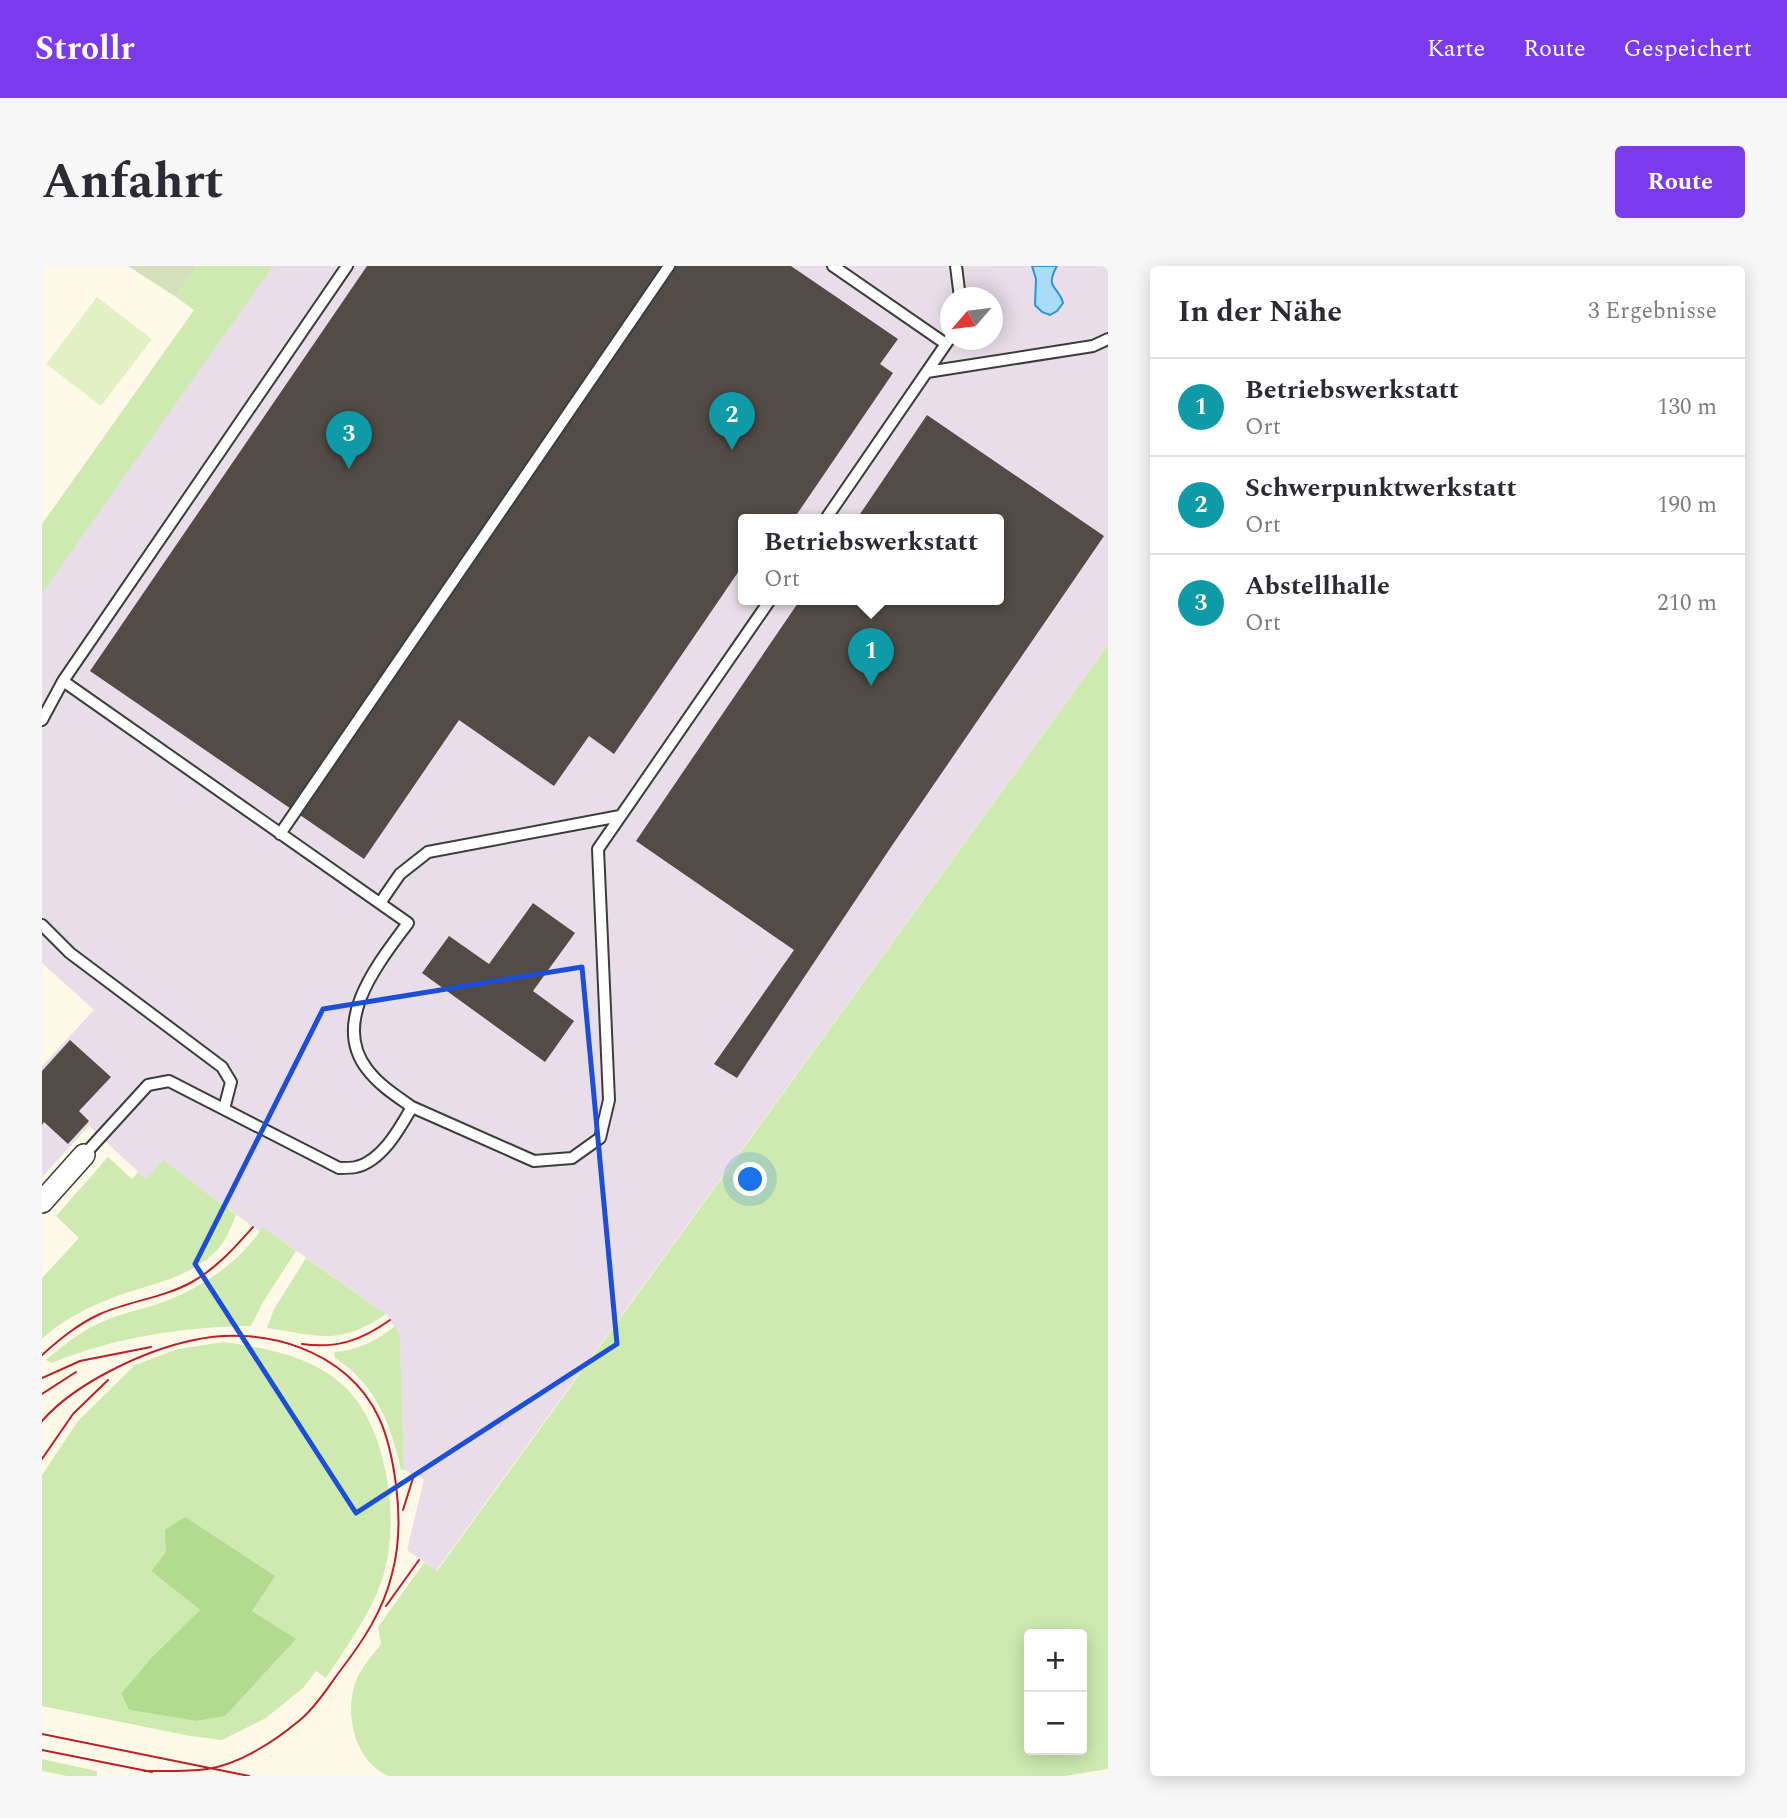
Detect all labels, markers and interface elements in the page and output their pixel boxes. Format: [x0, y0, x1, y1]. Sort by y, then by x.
text: Strollr [35, 24, 135, 74]
text: Karte [1427, 31, 1485, 67]
text: Route [1523, 31, 1586, 67]
text: Gespeichert [1624, 31, 1752, 67]
text: Anfahrt [42, 145, 223, 220]
button: Route [1615, 146, 1745, 218]
north arrow [940, 287, 1003, 350]
text: In der Nähe [1178, 289, 1342, 335]
text: 3 Ergebnisse [1588, 294, 1717, 329]
text: Betriebswerkstatt [1245, 370, 1459, 410]
text: 1 [1195, 390, 1207, 425]
text: 130 m [1657, 390, 1717, 425]
pin: 2 [709, 392, 755, 450]
text: Ort [1245, 410, 1281, 445]
pin: 3 [326, 411, 372, 469]
text: Schwerpunktwerkstatt [1245, 468, 1517, 508]
text: 2 [1195, 488, 1207, 523]
text: 190 m [1657, 488, 1717, 523]
text: Ort [1245, 508, 1281, 543]
popup [738, 514, 1004, 605]
text: Betriebswerkstatt [764, 522, 978, 562]
text: Ort [764, 562, 800, 597]
text: Abstellhalle [1245, 566, 1390, 606]
text: 3 [1195, 586, 1207, 621]
text: 210 m [1657, 586, 1717, 621]
text: Ort [1245, 606, 1281, 641]
pin: 1 [848, 628, 894, 686]
your location [733, 1162, 767, 1196]
map controls [1024, 1629, 1087, 1755]
button: + [1024, 1629, 1087, 1692]
button: − [1024, 1692, 1087, 1755]

